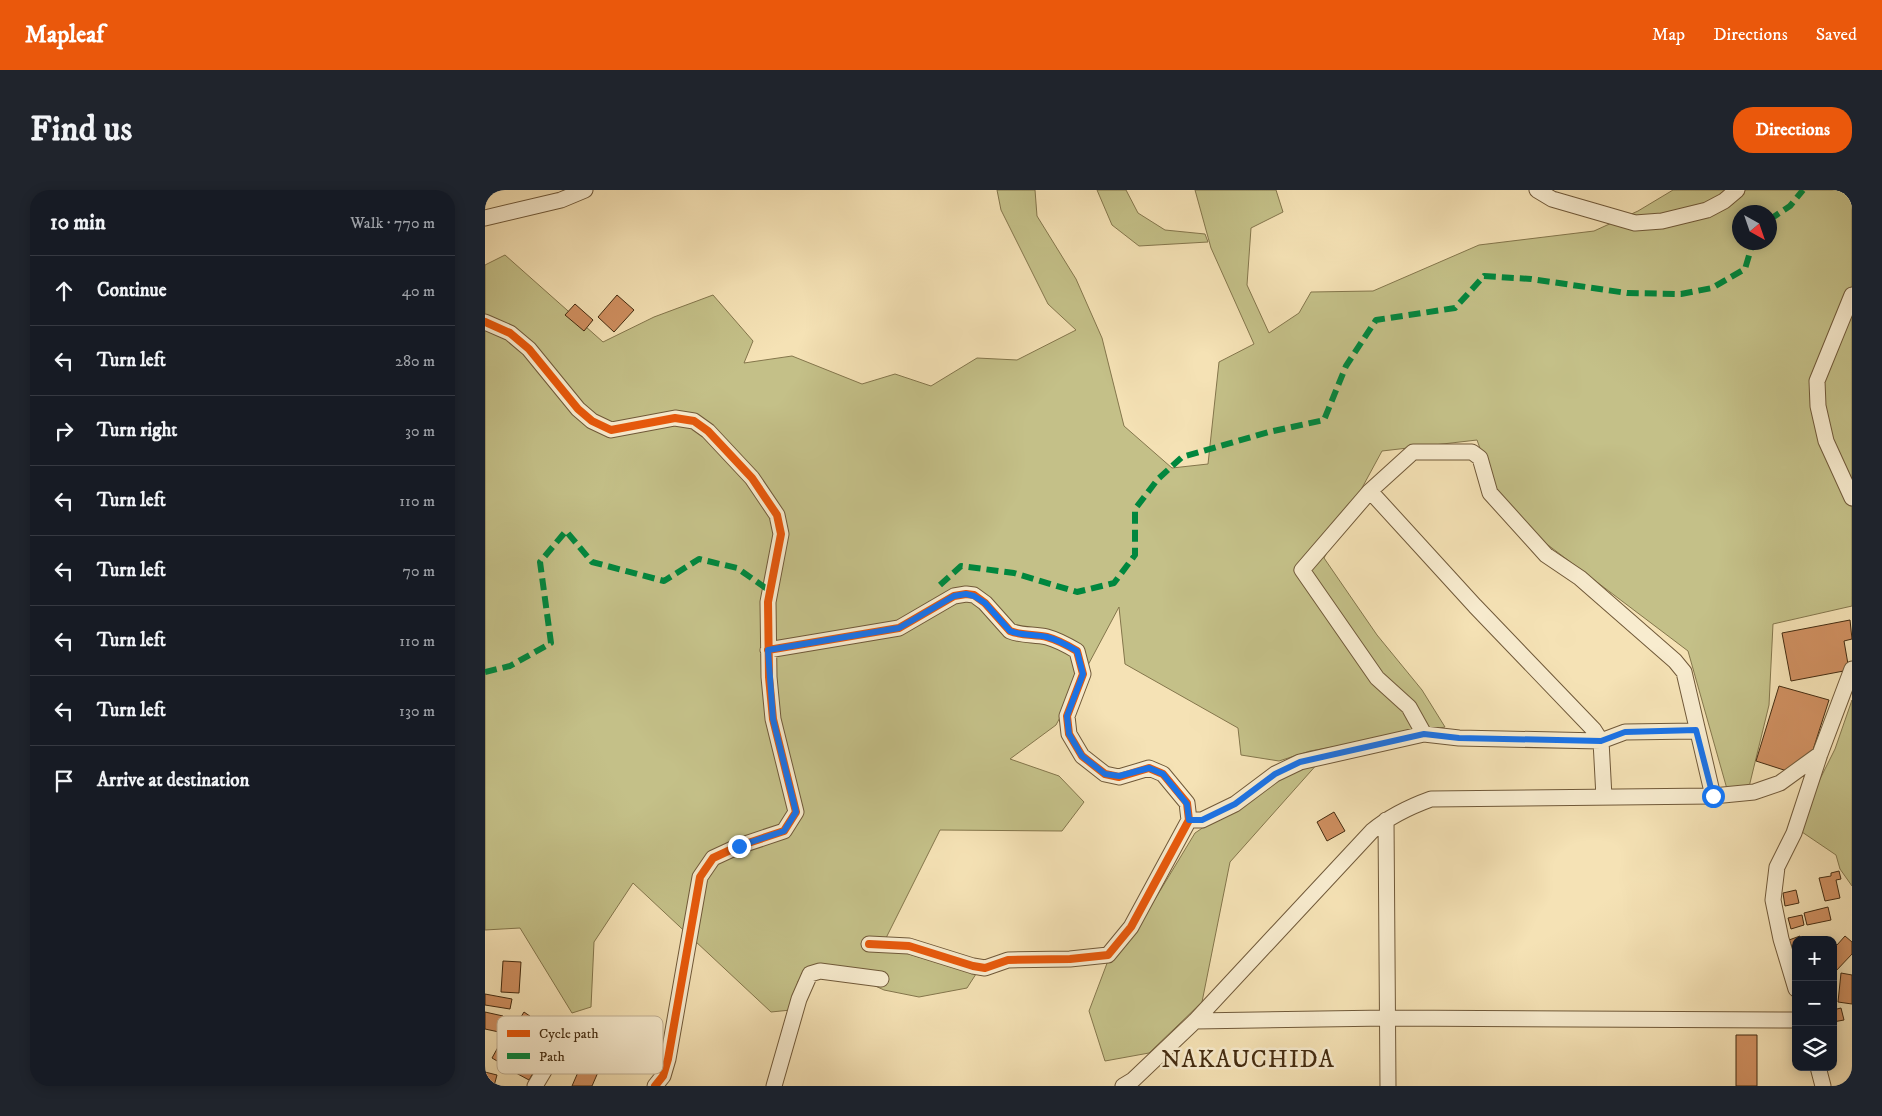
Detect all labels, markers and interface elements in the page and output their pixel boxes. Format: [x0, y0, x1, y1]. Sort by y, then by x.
text: Mapleaf [25, 20, 104, 50]
text: Map [1652, 24, 1685, 46]
text: Directions [1713, 24, 1788, 46]
text: Saved [1816, 24, 1857, 46]
button: Directions [1733, 107, 1852, 153]
text: Find us [30, 108, 132, 152]
north arrow [1732, 205, 1777, 250]
text: 10 min [50, 210, 106, 236]
text: Walk · 770 m [350, 213, 435, 233]
icon: ahead [50, 277, 78, 305]
text: Continue [97, 279, 167, 302]
text: 40 m [402, 281, 435, 301]
icon: left [50, 347, 78, 375]
text: Turn left [97, 349, 166, 372]
text: 280 m [395, 351, 435, 371]
icon: right [50, 417, 78, 445]
text: Turn right [97, 419, 177, 442]
text: 30 m [405, 421, 435, 441]
icon: left [50, 487, 78, 515]
text: Turn left [97, 489, 166, 512]
text: 110 m [399, 491, 435, 511]
icon: left [50, 557, 78, 585]
text: Turn left [97, 559, 166, 582]
text: 70 m [403, 561, 435, 581]
icon: left [50, 627, 78, 655]
text: Turn left [97, 629, 166, 652]
text: 110 m [399, 631, 435, 651]
icon: left [50, 697, 78, 725]
text: Turn left [97, 699, 166, 722]
text: 130 m [399, 701, 435, 721]
icon: arrive [50, 767, 78, 795]
text: Arrive at destination [97, 769, 249, 792]
route start [1702, 785, 1725, 808]
route end [728, 835, 751, 858]
map controls [1792, 936, 1837, 1071]
button: + [1792, 936, 1837, 981]
button: − [1792, 981, 1837, 1026]
legend [497, 1016, 663, 1074]
text: Cycle path [539, 1025, 599, 1043]
button: layers [1792, 1026, 1837, 1071]
district label: NAKAUCHIDA [1161, 1045, 1335, 1075]
text: Path [539, 1048, 566, 1066]

